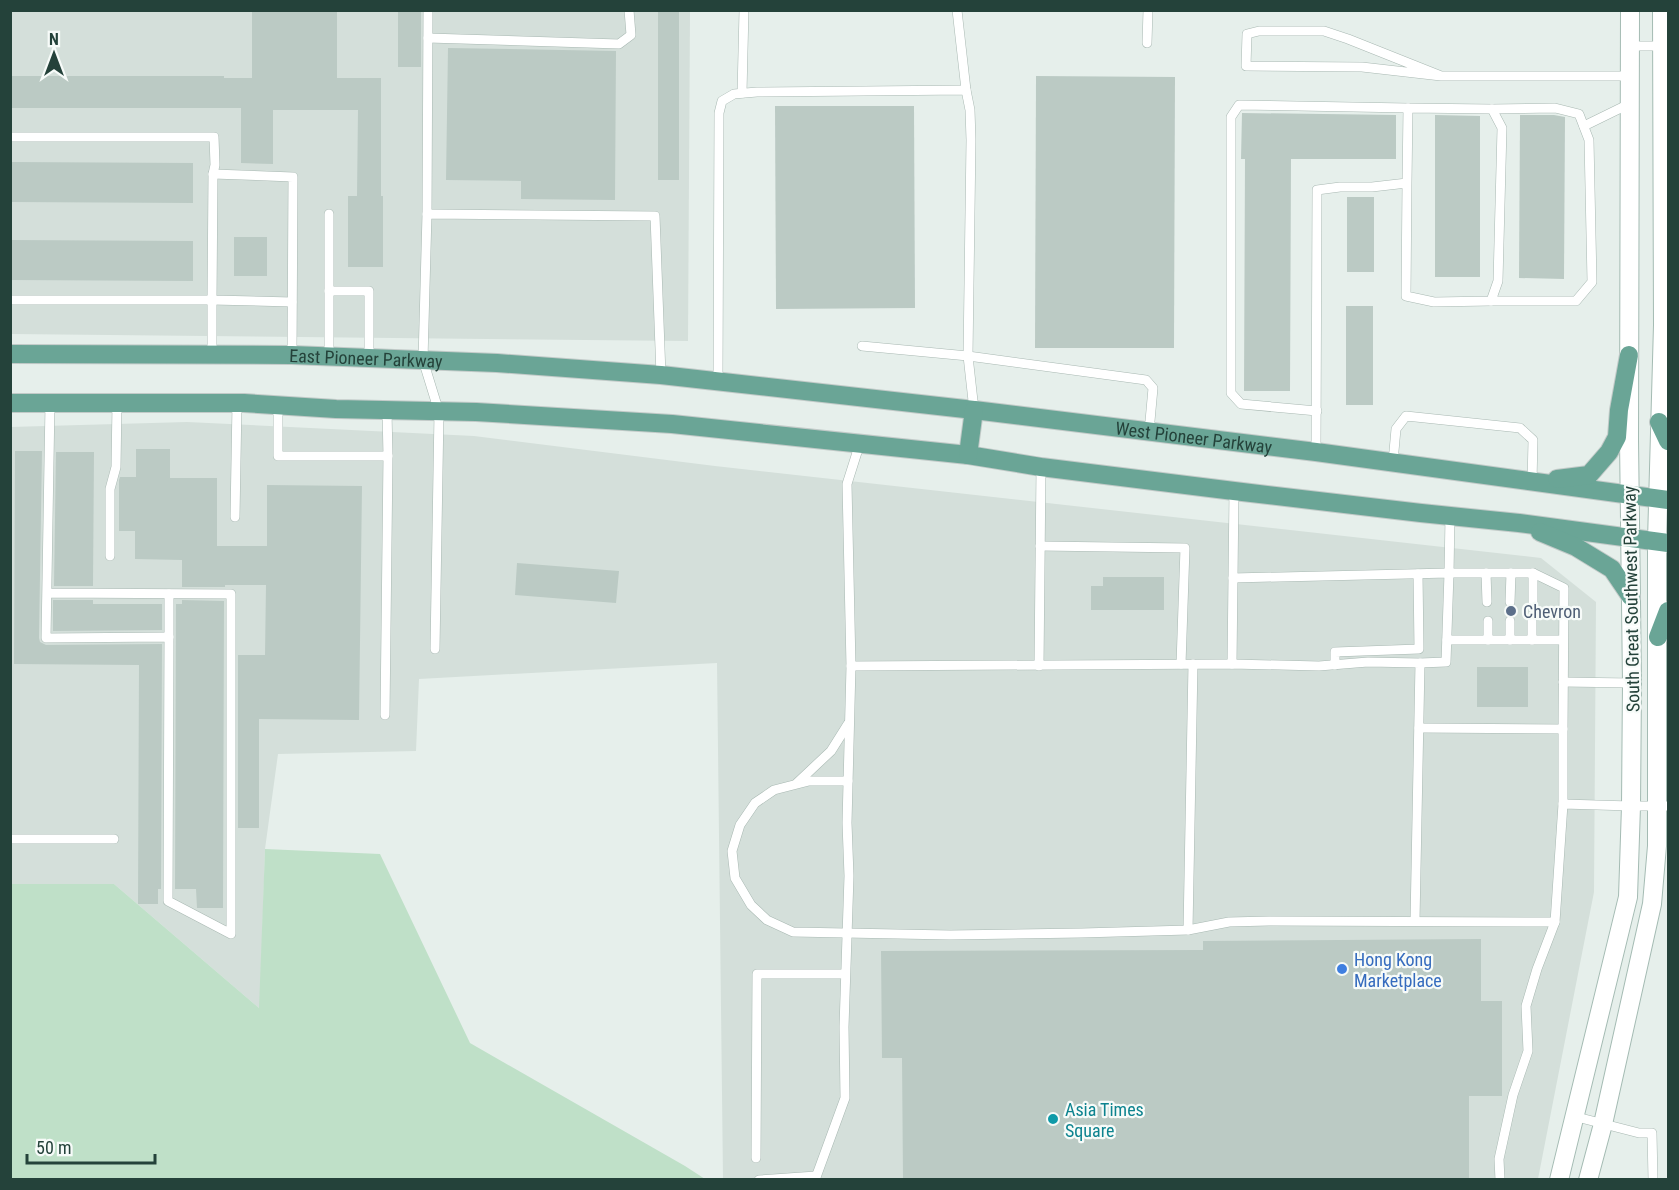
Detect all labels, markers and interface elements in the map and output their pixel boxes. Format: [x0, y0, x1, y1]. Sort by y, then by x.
north arrow [24, 24, 84, 84]
text: N [49, 30, 59, 49]
street label: East Pioneer Parkway [289, 344, 444, 371]
street label: West Pioneer Parkway [1114, 417, 1274, 457]
street label: South Great Southwest Parkway [1619, 485, 1643, 712]
place label: Chevron [1523, 601, 1581, 622]
marker: Chevron [1504, 604, 1518, 618]
place label: Hong Kong Marketplace [1354, 949, 1442, 991]
marker: Hong Kong Marketplace [1335, 962, 1349, 976]
place label: Asia Times Square [1065, 1099, 1144, 1141]
marker: Asia Times Square [1046, 1112, 1060, 1126]
scale bar [27, 1127, 154, 1165]
text: 50 m [36, 1137, 71, 1158]

